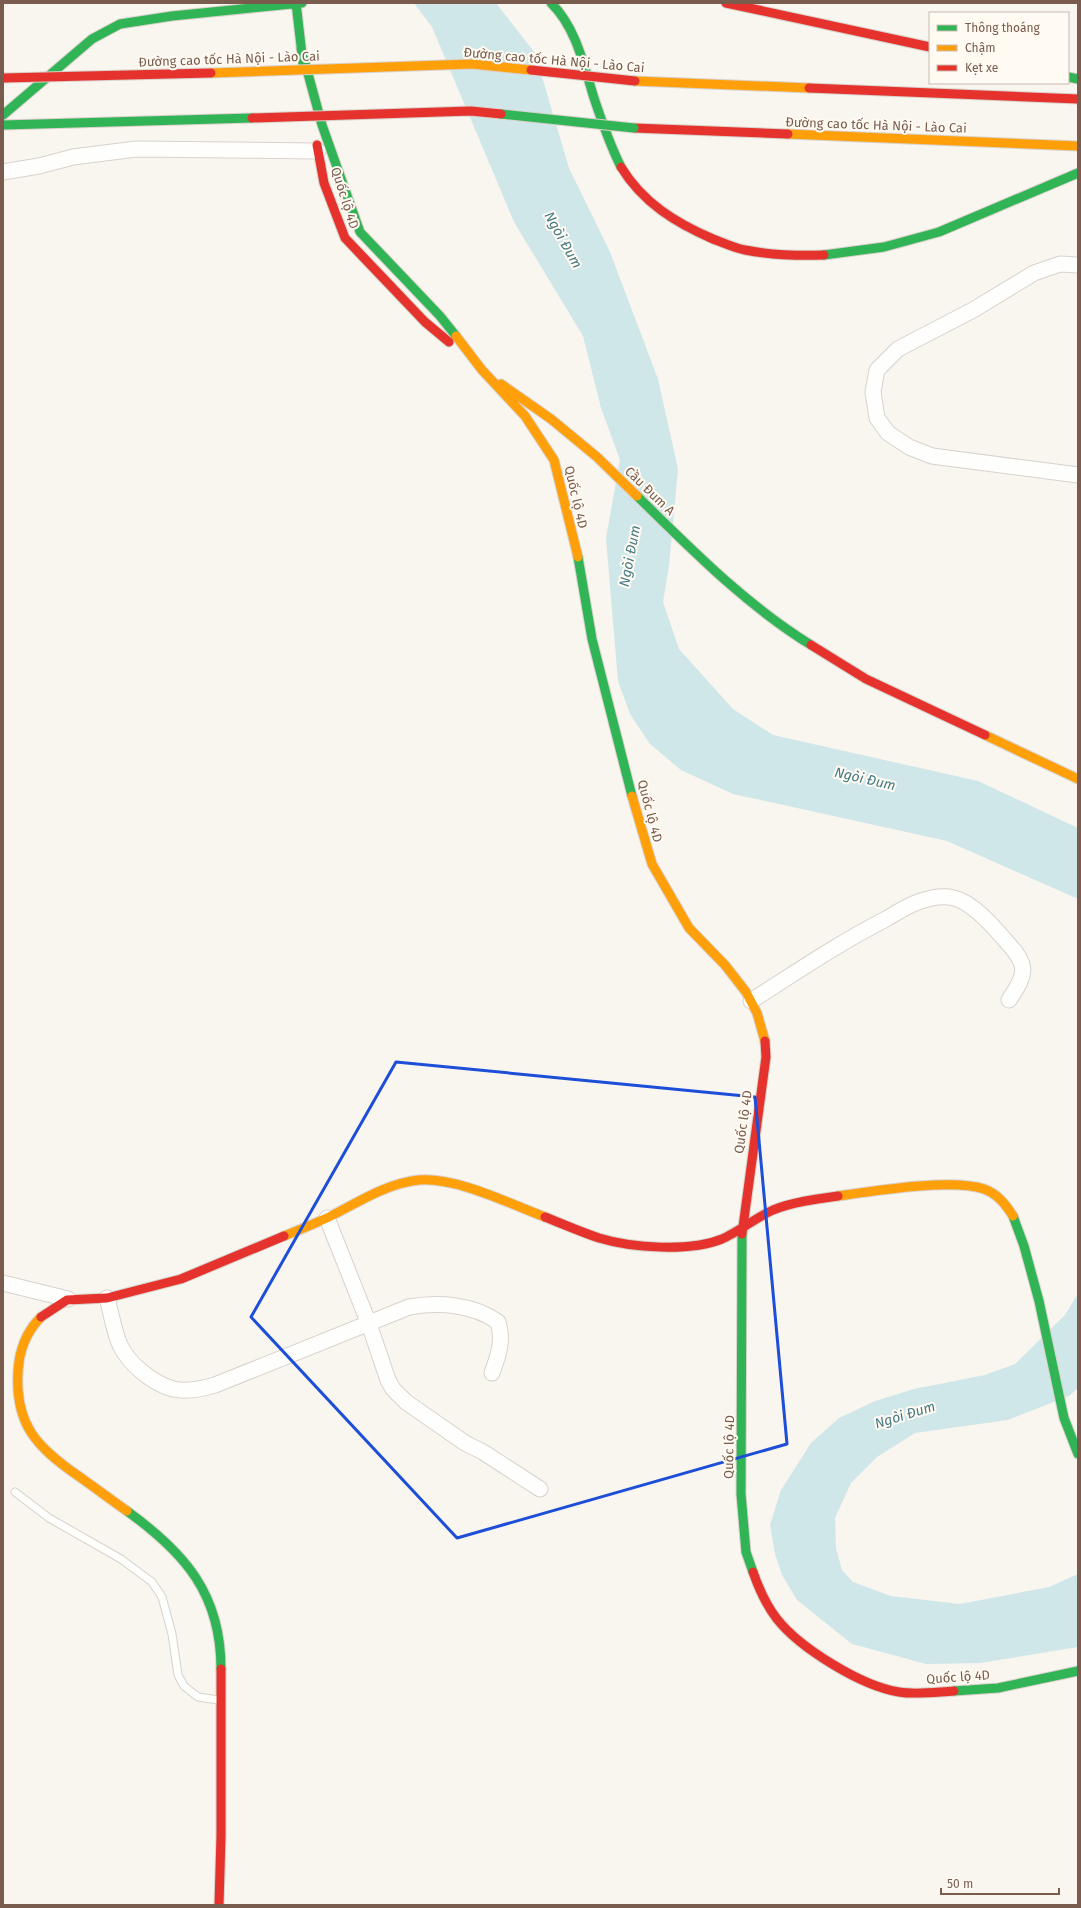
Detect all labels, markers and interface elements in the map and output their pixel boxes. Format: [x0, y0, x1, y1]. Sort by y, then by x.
legend [929, 12, 1069, 84]
text: Thông thoáng [965, 21, 1041, 35]
text: Chậm [965, 41, 995, 55]
street label: Đường cao tốc Hà Nội - Lào Cai [463, 45, 645, 75]
street label: Đường cao tốc Hà Nội - Lào Cai [138, 48, 320, 70]
text: Kẹt xe [965, 61, 998, 75]
street label: Đường cao tốc Hà Nội - Lào Cai [785, 114, 967, 136]
street label: Quốc lộ 4D [328, 165, 362, 231]
water label: Ngòi Đum [540, 209, 586, 271]
street label: Quốc lộ 4D [562, 464, 590, 530]
street label: Cầu Đum A [622, 464, 678, 519]
water label: Ngòi Đum [616, 524, 644, 588]
water label: Ngòi Đum [833, 764, 897, 794]
street label: Quốc lộ 4D [634, 778, 666, 844]
street label: Quốc lộ 4D [731, 1089, 755, 1155]
water label: Ngòi Đum [873, 1398, 937, 1432]
street label: Quốc lộ 4D [721, 1415, 737, 1479]
street label: Quốc lộ 4D [926, 1667, 990, 1687]
scale bar [941, 1870, 1059, 1896]
text: 50 m [947, 1877, 973, 1891]

